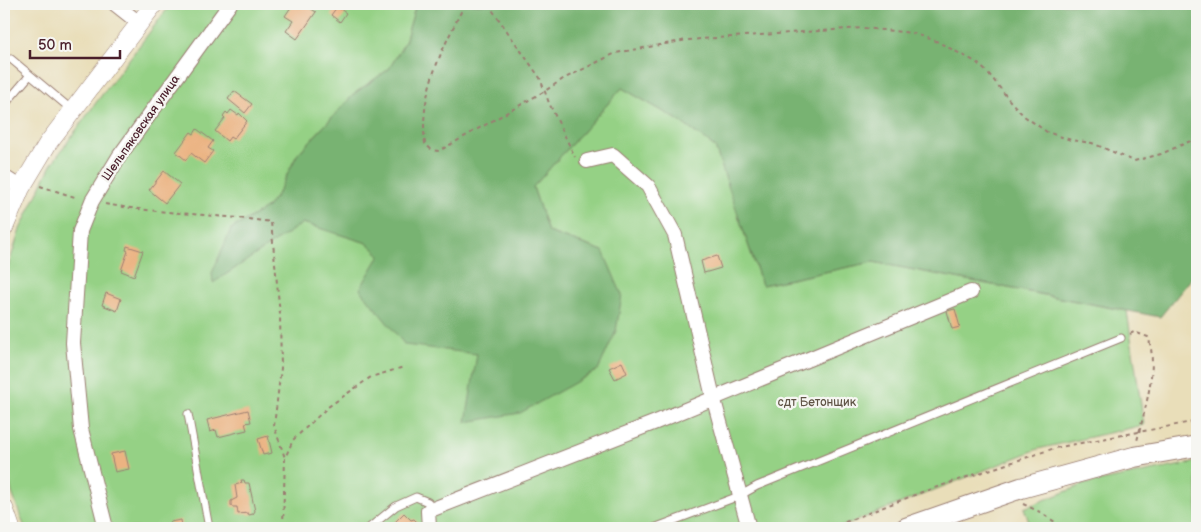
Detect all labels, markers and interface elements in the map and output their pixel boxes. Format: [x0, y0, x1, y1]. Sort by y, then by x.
scale bar [30, 28, 120, 60]
text: 50 m [38, 36, 72, 55]
street label: Шельпяковская улица [99, 72, 183, 184]
park label: сдт Бетонщик [778, 395, 857, 410]

